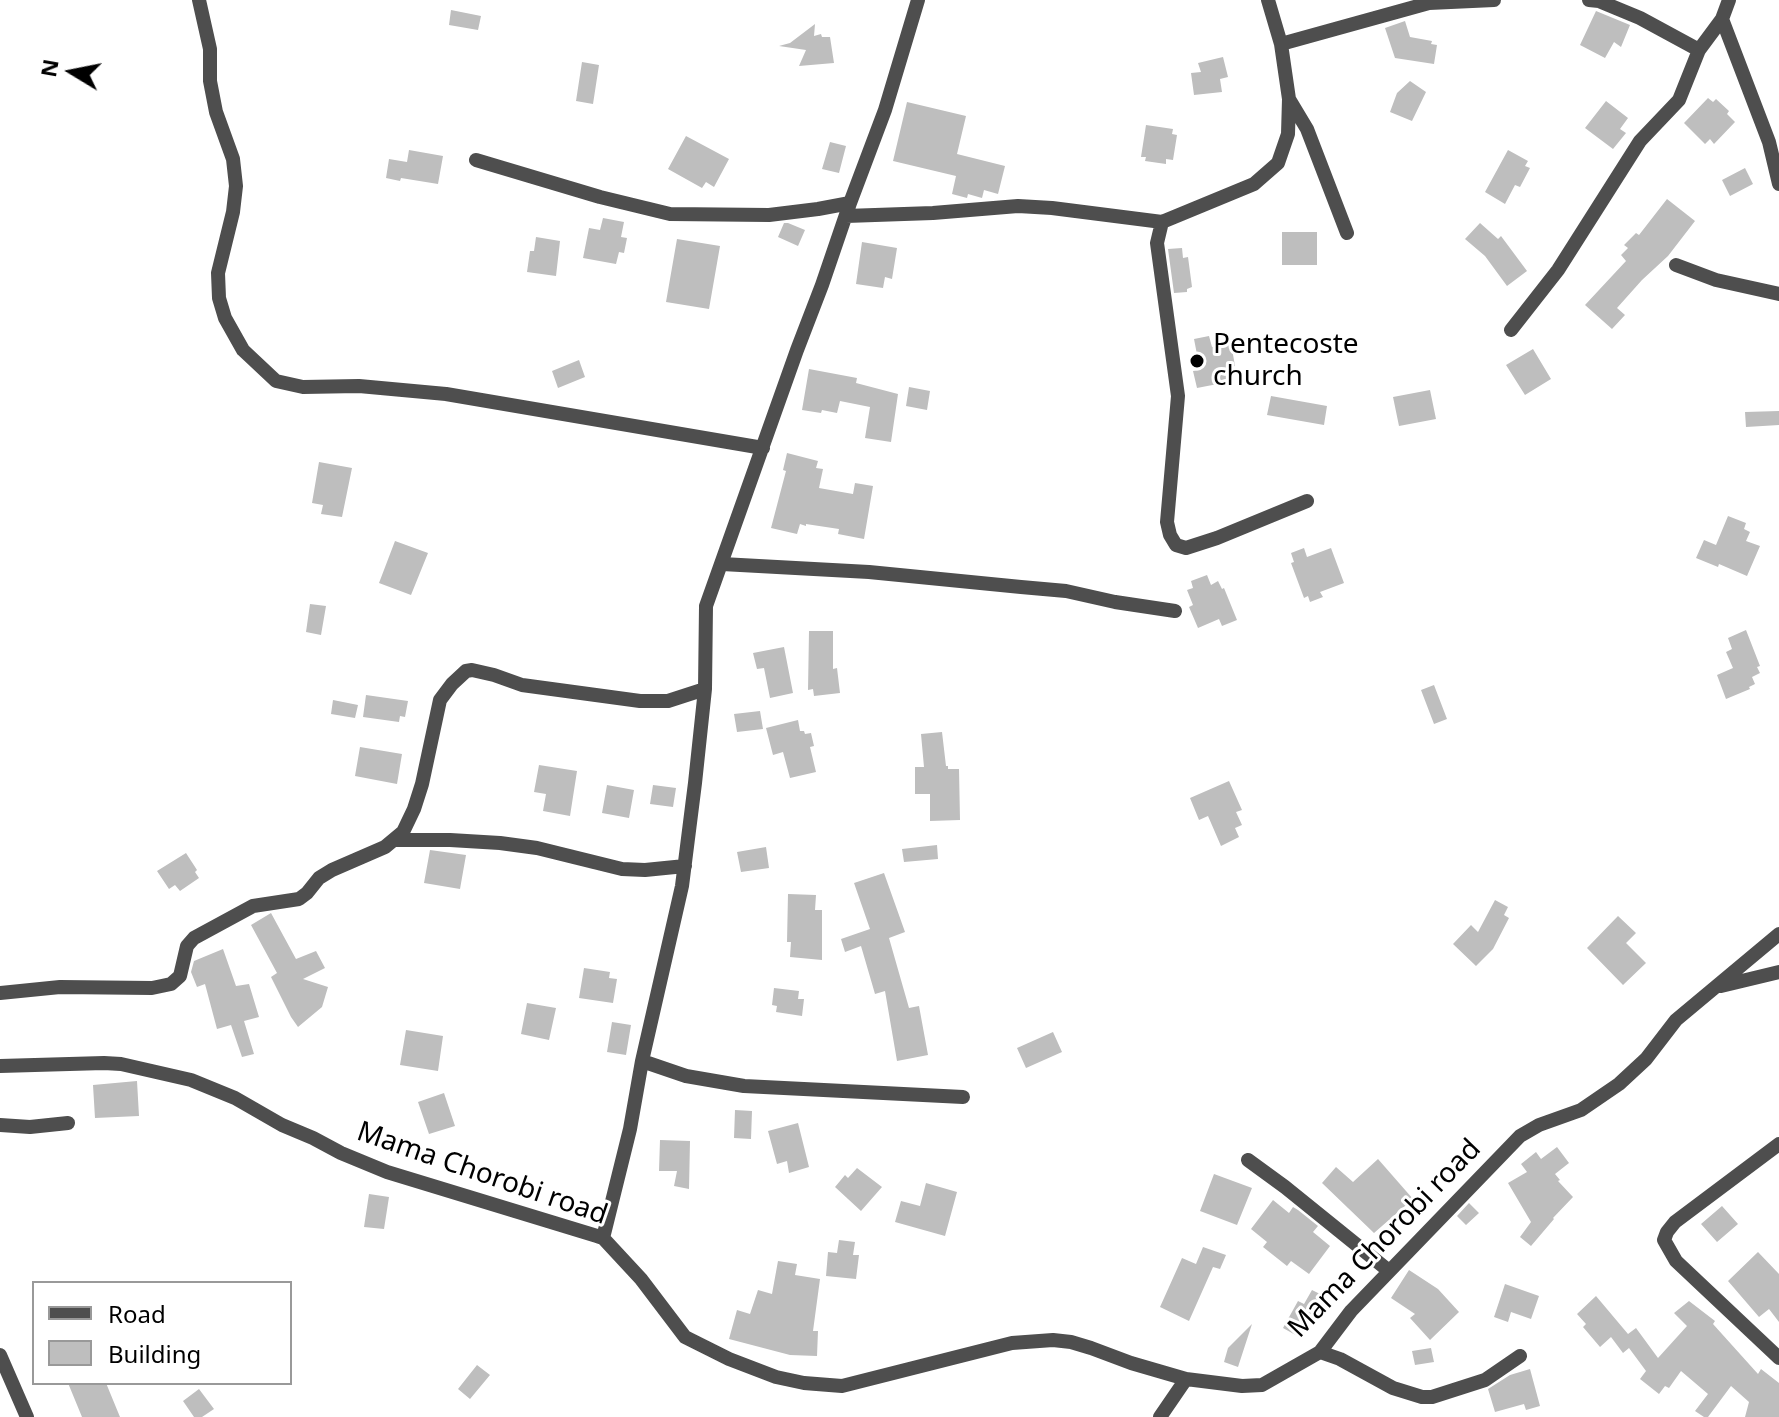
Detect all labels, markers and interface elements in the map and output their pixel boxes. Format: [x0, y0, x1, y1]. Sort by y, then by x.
north arrow [32, 32, 112, 112]
text: N [32, 56, 65, 79]
place label: Pentecoste church [1213, 328, 1359, 394]
marker: Pentecoste church [1188, 352, 1206, 370]
street label: Mama Chorobi road [352, 1115, 612, 1233]
street label: Mama Chorobi road [1282, 1133, 1488, 1345]
legend [32, 1281, 292, 1385]
text: Road [108, 1297, 166, 1330]
text: Building [108, 1337, 201, 1370]

